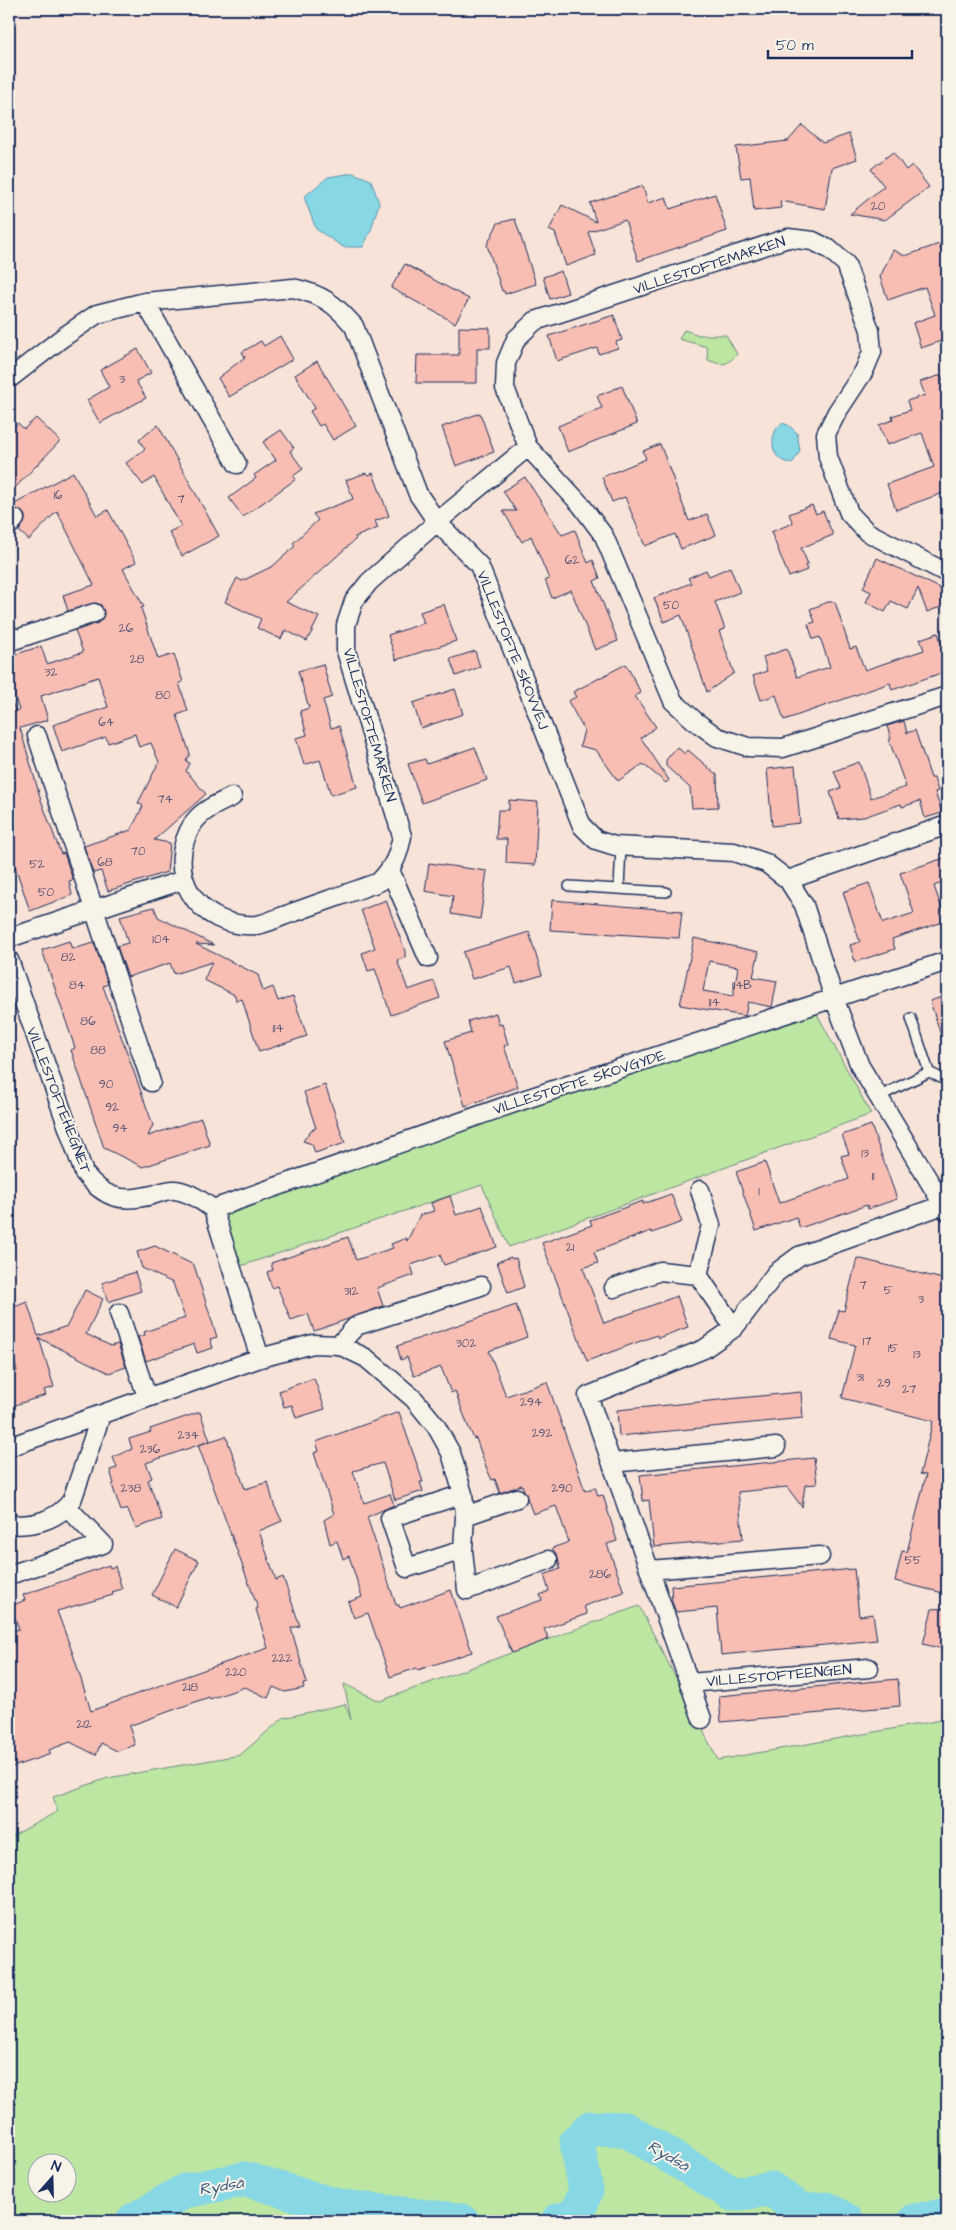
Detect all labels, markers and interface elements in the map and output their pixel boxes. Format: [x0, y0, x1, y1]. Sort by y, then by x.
scale bar [768, 28, 912, 60]
text: 50 m [776, 35, 814, 56]
house number: 20 [871, 198, 886, 215]
street label: VILLESTOFTEMARKEN [630, 231, 788, 300]
house number: 3 [119, 371, 125, 388]
house number: 16 [53, 487, 63, 504]
house number: 7 [177, 491, 185, 508]
house number: 62 [565, 552, 579, 569]
street label: VILLESTOFTE SKOVVEJ [471, 568, 554, 733]
house number: 50 [663, 597, 679, 614]
house number: 26 [119, 620, 134, 637]
street label: VILLESTOFTEMARKEN [338, 646, 402, 804]
house number: 28 [130, 651, 145, 668]
house number: 32 [45, 664, 58, 681]
house number: 80 [155, 687, 171, 704]
house number: 64 [98, 714, 114, 731]
house number: 74 [157, 791, 173, 808]
house number: 70 [131, 843, 146, 860]
house number: 68 [97, 854, 113, 871]
house number: 52 [29, 856, 45, 873]
house number: 50 [38, 884, 54, 901]
house number: 104 [152, 931, 170, 948]
house number: 82 [61, 949, 75, 966]
house number: 84 [69, 977, 85, 994]
house number: 114B [732, 977, 752, 994]
house number: 114 [708, 994, 720, 1011]
house number: 86 [80, 1013, 96, 1030]
house number: 114 [272, 1020, 284, 1037]
street label: VILLESTOFTEHEGNET [21, 1024, 96, 1177]
house number: 88 [90, 1042, 106, 1059]
street label: VILLESTOFTE SKOVGYDE [490, 1045, 668, 1120]
house number: 90 [99, 1076, 114, 1093]
house number: 92 [105, 1099, 119, 1116]
house number: 94 [113, 1120, 128, 1137]
house number: 13 [861, 1145, 869, 1162]
house number: 11 [871, 1168, 875, 1185]
house number: 1 [758, 1183, 760, 1200]
house number: 21 [566, 1239, 575, 1256]
house number: 7 [859, 1277, 867, 1294]
house number: 5 [884, 1282, 893, 1299]
house number: 312 [344, 1283, 358, 1300]
house number: 3 [918, 1291, 924, 1308]
house number: 17 [863, 1333, 872, 1350]
house number: 302 [456, 1335, 476, 1352]
house number: 15 [888, 1340, 899, 1357]
house number: 13 [913, 1346, 921, 1363]
house number: 31 [856, 1369, 864, 1386]
house number: 29 [877, 1375, 891, 1392]
house number: 27 [902, 1381, 917, 1398]
house number: 294 [520, 1394, 542, 1411]
house number: 292 [532, 1425, 552, 1442]
house number: 234 [177, 1427, 199, 1444]
house number: 236 [140, 1441, 161, 1458]
house number: 238 [121, 1480, 142, 1497]
house number: 290 [551, 1480, 573, 1497]
house number: 55 [905, 1552, 922, 1569]
house number: 286 [589, 1566, 612, 1583]
house number: 222 [272, 1650, 292, 1667]
street label: VILLESTOFTEENGEN [705, 1659, 853, 1692]
house number: 220 [225, 1664, 247, 1681]
house number: 218 [182, 1679, 198, 1696]
house number: 212 [76, 1716, 92, 1733]
water label: Rydså [643, 2135, 694, 2178]
north arrow [28, 2152, 78, 2202]
text: N [49, 2156, 64, 2178]
water label: Rydså [197, 2172, 246, 2201]

